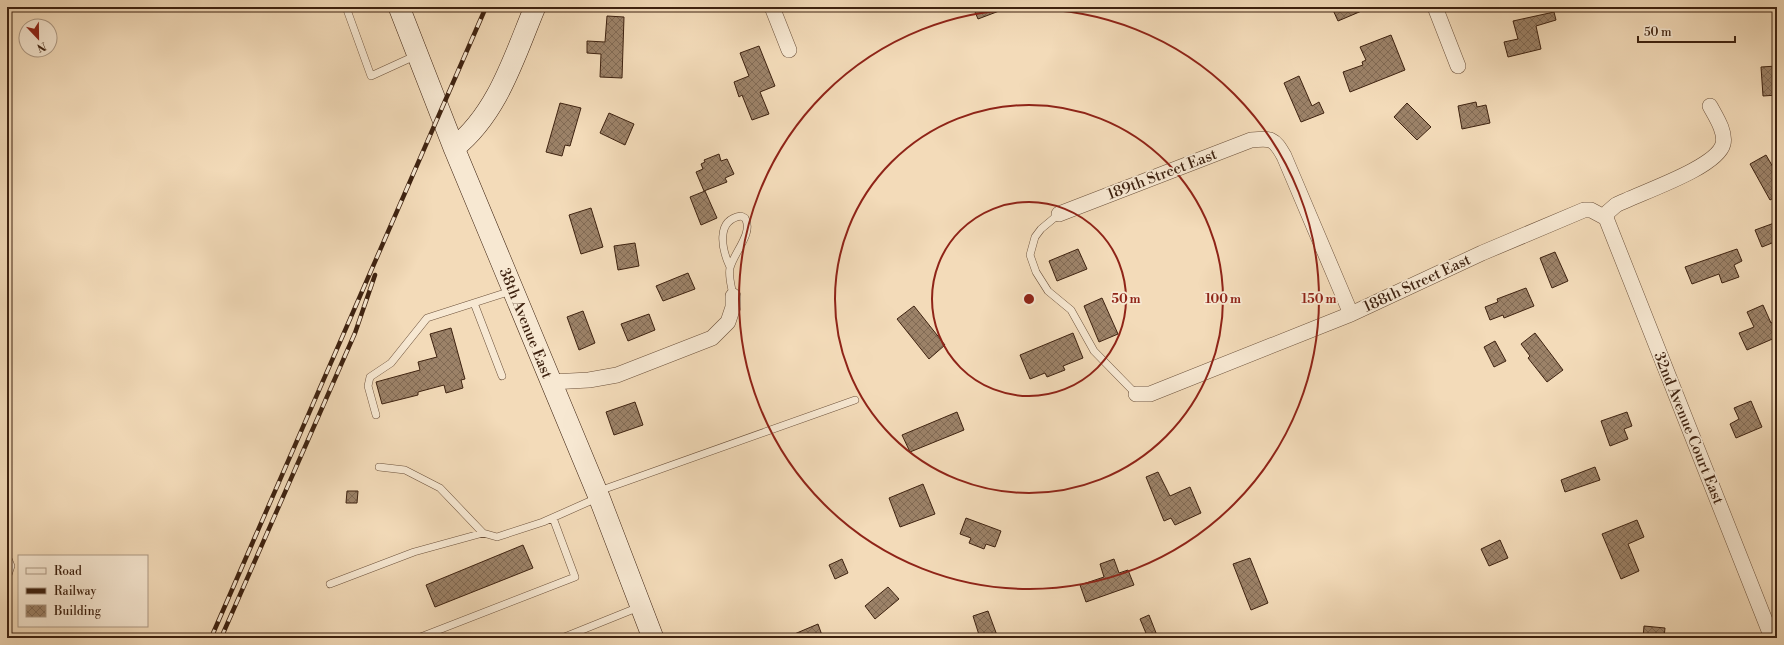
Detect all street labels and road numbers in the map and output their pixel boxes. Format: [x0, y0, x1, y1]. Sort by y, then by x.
street label: 189th Street East [1105, 145, 1220, 204]
street label: 188th Street East [1361, 250, 1474, 317]
street label: 38th Avenue East [495, 265, 557, 382]
street label: 32nd Avenue Court East [1649, 349, 1728, 508]

